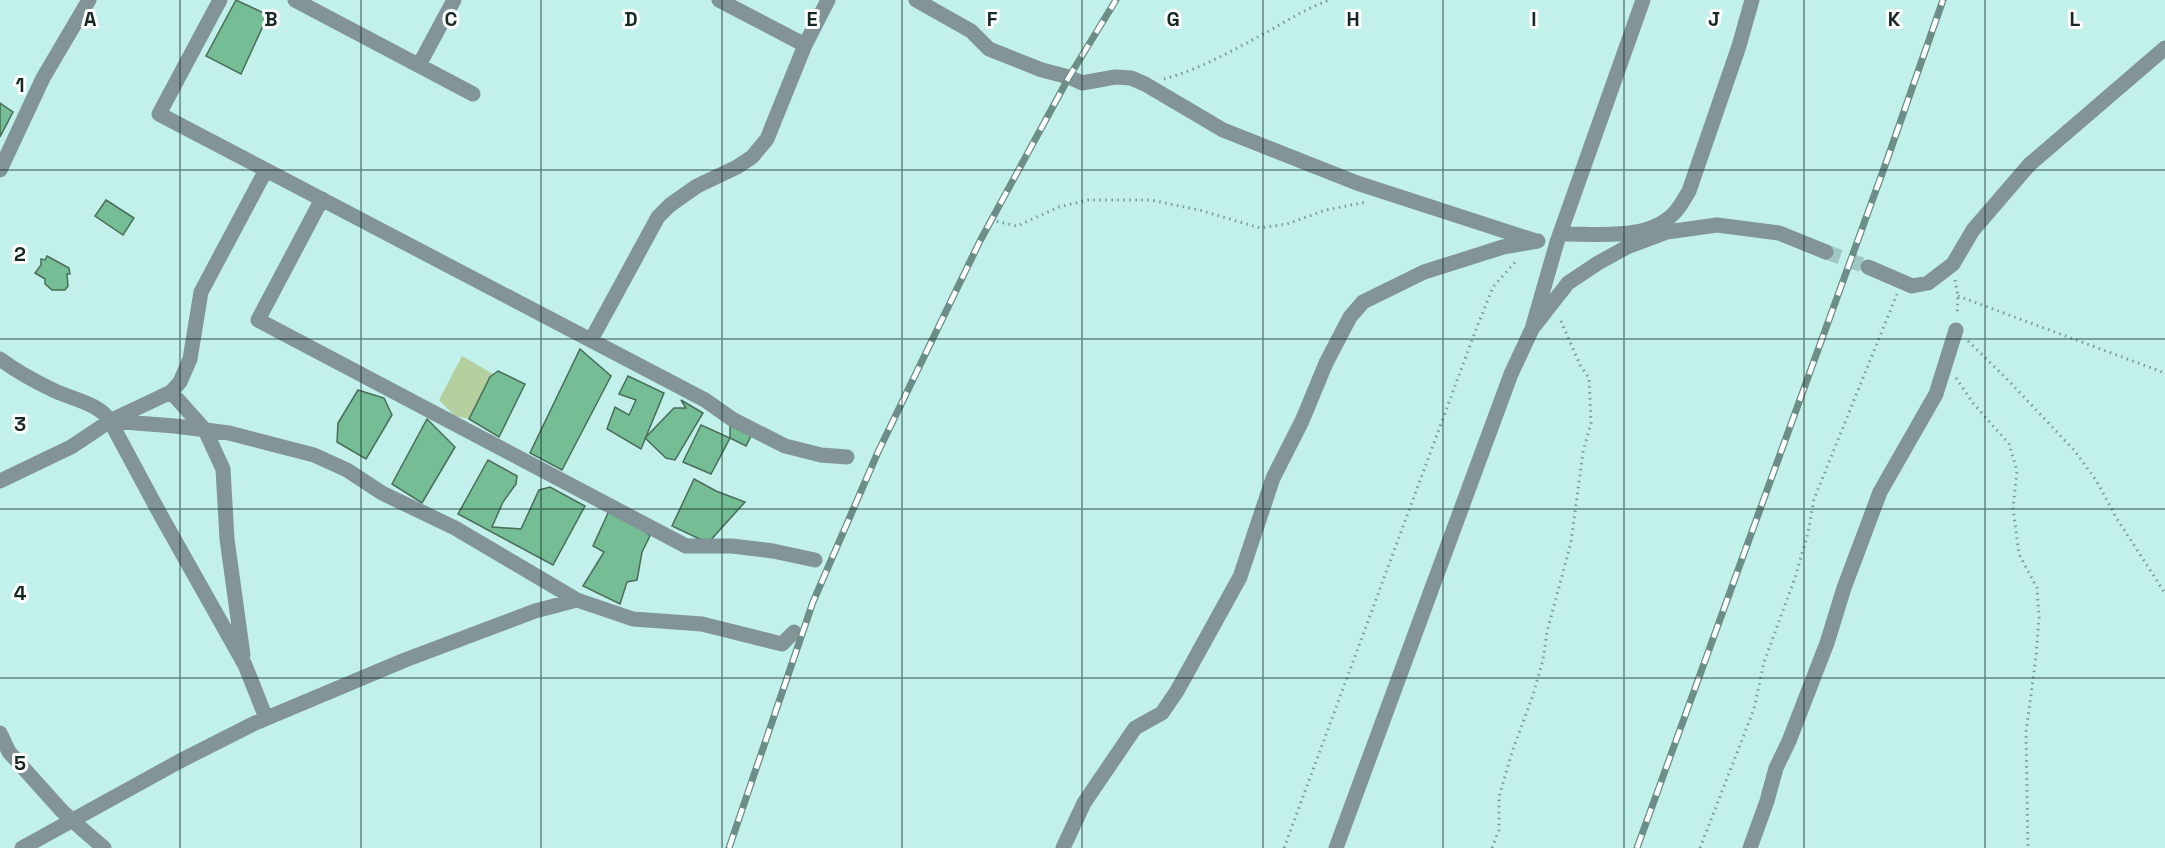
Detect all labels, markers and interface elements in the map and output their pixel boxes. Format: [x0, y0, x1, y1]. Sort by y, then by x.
text: A [84, 6, 97, 32]
text: B [264, 6, 278, 32]
text: C [445, 6, 458, 32]
text: D [624, 6, 638, 32]
text: E [806, 6, 818, 32]
text: F [987, 6, 998, 32]
text: G [1166, 6, 1180, 32]
text: H [1346, 6, 1360, 32]
text: I [1531, 6, 1537, 32]
text: J [1708, 6, 1720, 32]
text: K [1888, 6, 1901, 32]
text: L [2070, 6, 2081, 32]
text: 1 [15, 72, 25, 98]
text: 2 [14, 241, 26, 267]
text: 3 [14, 411, 26, 437]
text: 4 [14, 580, 27, 606]
text: 5 [14, 750, 26, 776]

